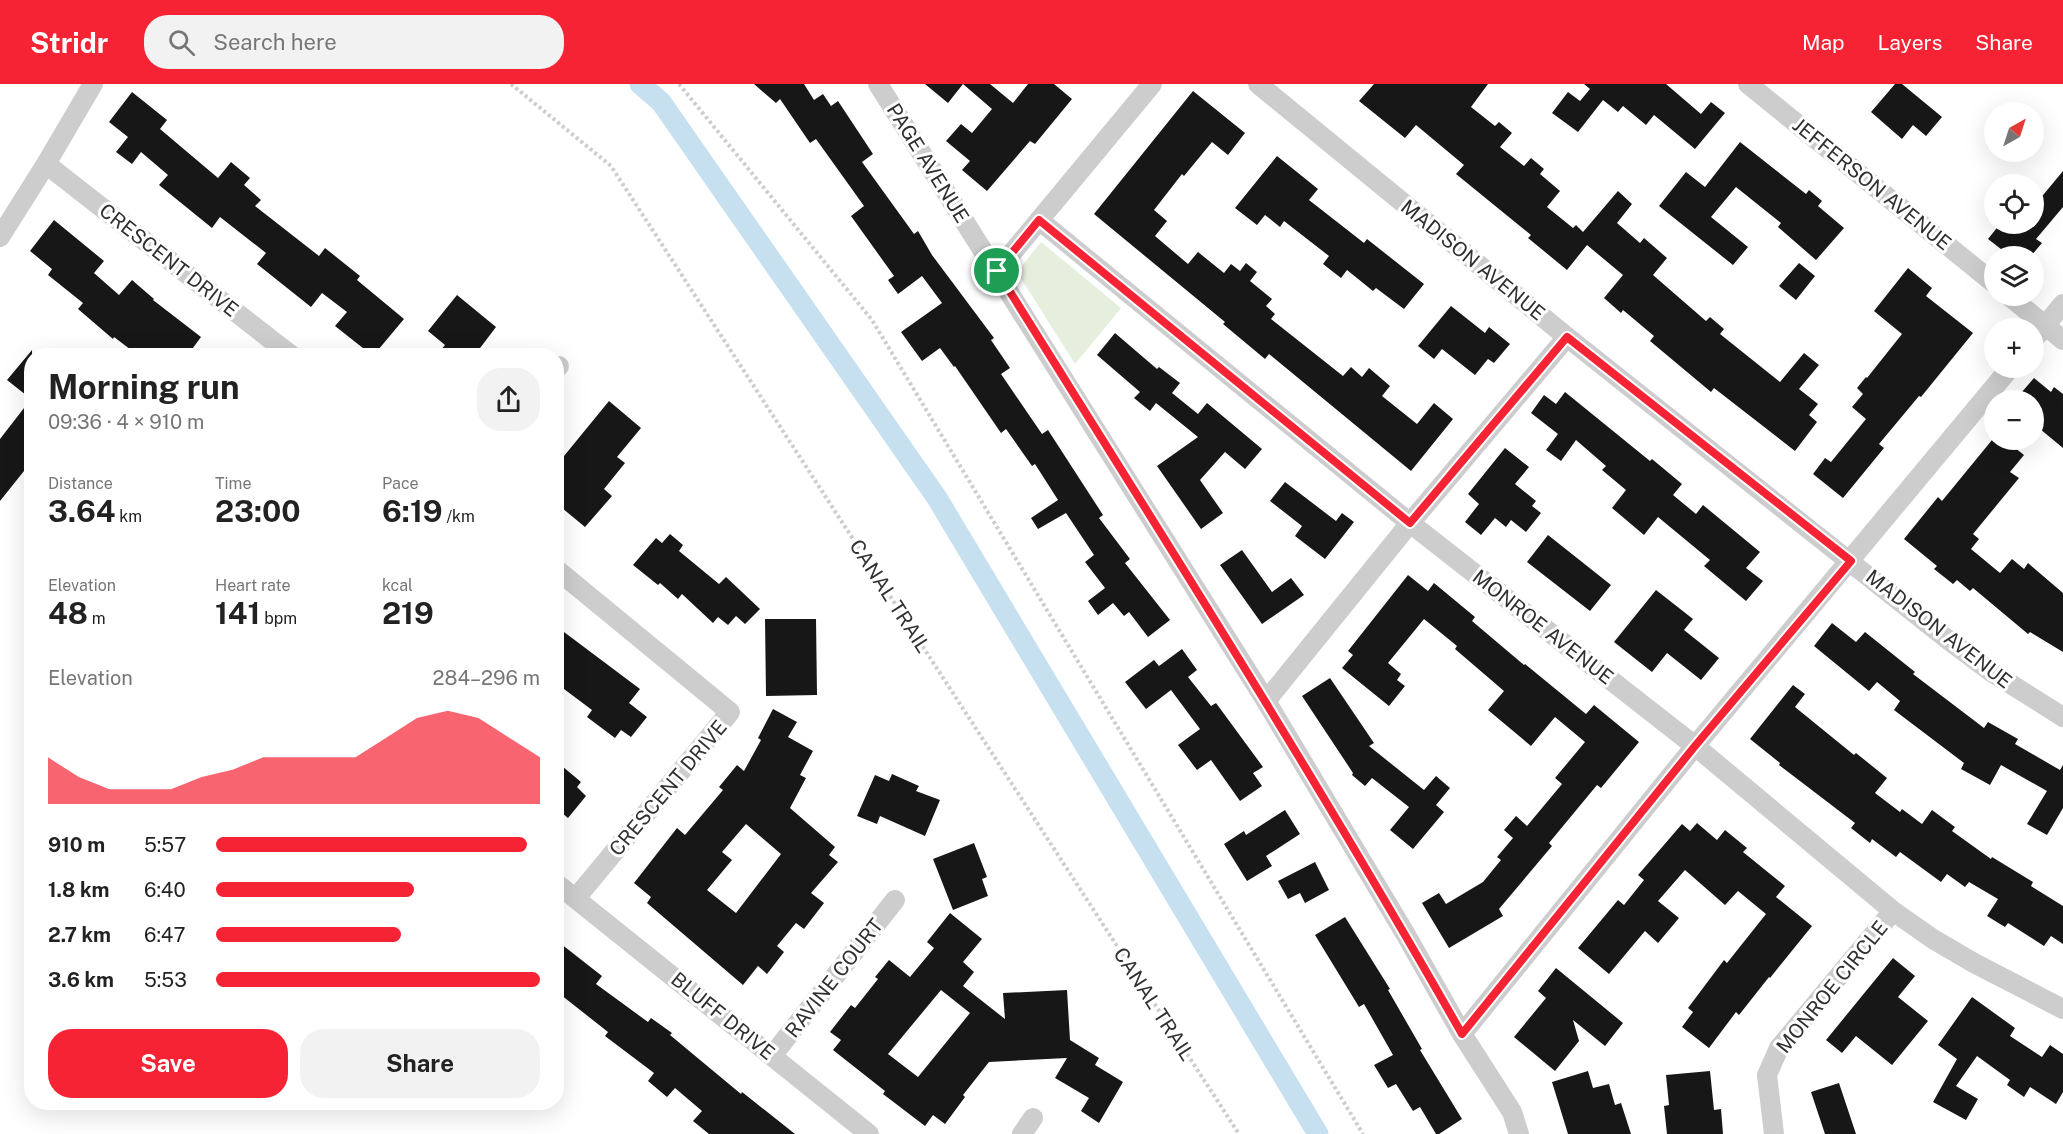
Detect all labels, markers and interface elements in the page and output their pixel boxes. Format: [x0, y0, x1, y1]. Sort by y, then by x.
search box [144, 15, 564, 69]
text: Stridr [30, 26, 108, 59]
icon: search [165, 26, 198, 59]
text: Search here [213, 29, 337, 55]
text: Map [1802, 30, 1845, 55]
text: Layers [1878, 30, 1942, 55]
text: Share [1975, 30, 2033, 55]
street label: PAGE AVENUE [882, 99, 974, 227]
north arrow [1984, 102, 2044, 162]
map controls [1984, 102, 2044, 450]
street label: JEFFERSON AVENUE [1788, 113, 1956, 255]
button: locate [1984, 174, 2044, 234]
street label: MADISON AVENUE [1396, 195, 1550, 325]
street label: CRESCENT DRIVE [95, 198, 243, 322]
pin [971, 245, 1022, 296]
button: layers [1984, 246, 2044, 306]
icon: arrive [980, 254, 1013, 287]
button: + [1984, 318, 2044, 378]
text: Morning run [48, 368, 240, 406]
button: share [477, 368, 540, 431]
button: − [1984, 390, 2044, 450]
text: 09:36 · 4 × 910 m [48, 410, 204, 434]
text: Distance [48, 474, 113, 493]
text: Time [215, 474, 251, 493]
text: Pace [382, 474, 419, 493]
text: 3.64 [48, 493, 115, 529]
text: 23:00 [215, 493, 301, 529]
text: 6:19 [382, 493, 443, 529]
text: km [115, 507, 142, 526]
text: /km [443, 507, 475, 526]
street label: CANAL TRAIL [844, 535, 936, 657]
street label: MONROE AVENUE [1468, 565, 1618, 689]
street label: MADISON AVENUE [1861, 565, 2017, 693]
text: Elevation [48, 576, 116, 595]
text: Heart rate [215, 576, 291, 595]
text: kcal [382, 576, 413, 595]
text: 48 [48, 595, 88, 631]
text: 141 [215, 595, 260, 631]
text: 219 [382, 595, 434, 631]
text: m [88, 609, 106, 628]
text: bpm [260, 609, 297, 628]
text: Elevation [48, 666, 133, 690]
text: 284–296 m [433, 666, 540, 690]
street label: CRESCENT DRIVE [604, 715, 732, 861]
text: 910 m [48, 833, 105, 857]
text: 5:57 [144, 833, 186, 857]
text: 1.8 km [48, 878, 109, 902]
text: 6:40 [144, 878, 186, 902]
street label: RAVINE COURT [780, 914, 888, 1042]
street label: MONROE CIRCLE [1771, 916, 1893, 1058]
text: 2.7 km [48, 923, 111, 947]
text: 6:47 [144, 923, 185, 947]
street label: CANAL TRAIL [1108, 943, 1200, 1065]
street label: BLUFF DRIVE [666, 967, 780, 1065]
text: 3.6 km [48, 968, 114, 992]
text: 5:53 [144, 968, 187, 992]
button: Save [48, 1029, 288, 1098]
button: Share [300, 1029, 540, 1098]

